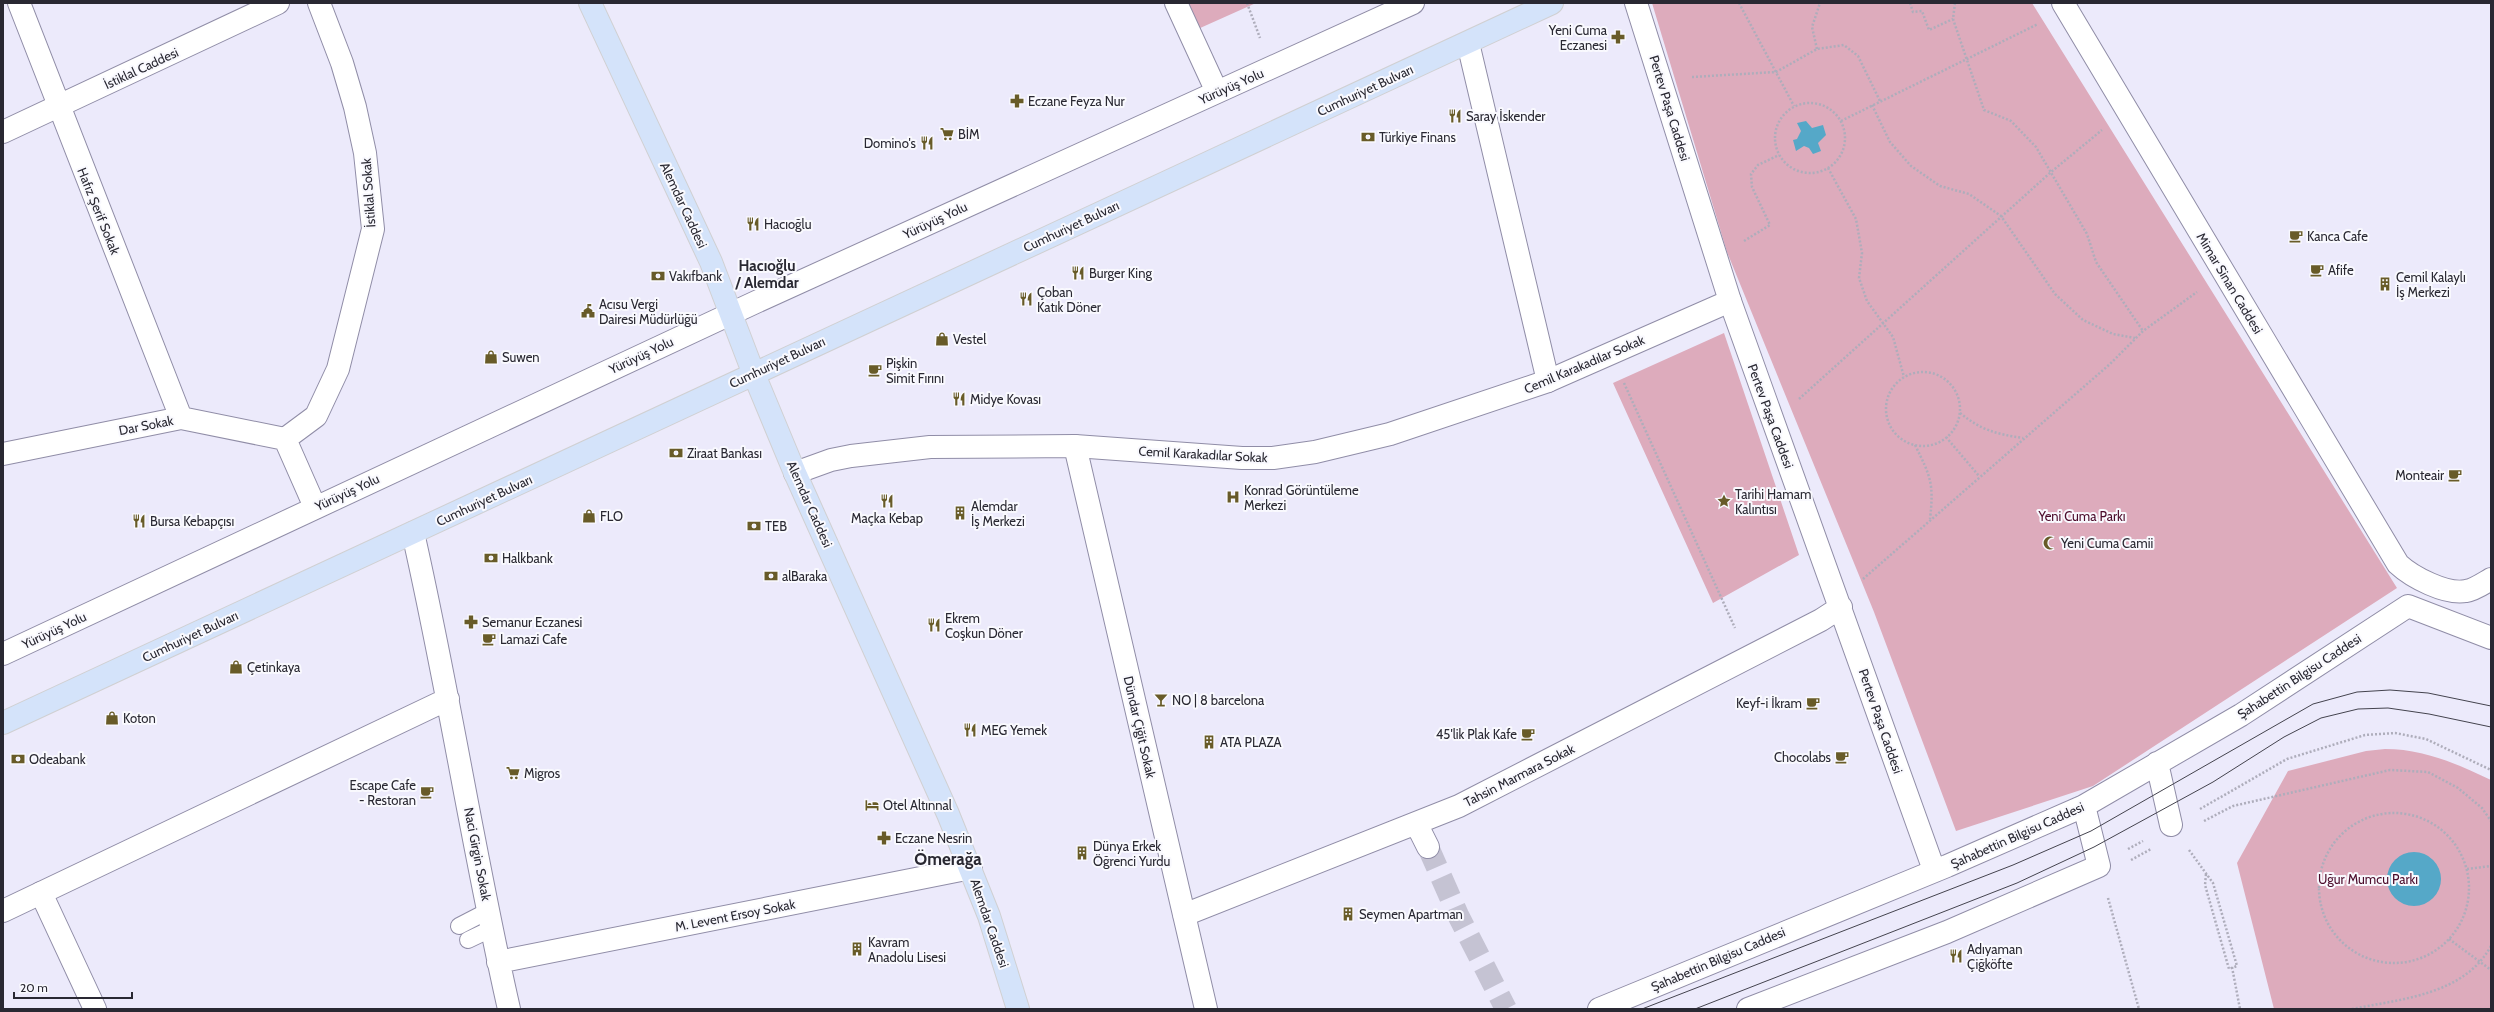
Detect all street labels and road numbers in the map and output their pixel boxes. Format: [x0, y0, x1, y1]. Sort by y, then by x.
street label: İstiklal Caddesi [101, 44, 181, 92]
street label: Pertev Paşa Caddesi [1646, 53, 1694, 163]
street label: Cumhuriyet Bulvarı [1314, 61, 1416, 119]
street label: Yürüyüş Yolu [1195, 65, 1266, 108]
street label: İstiklal Sokak [358, 158, 378, 228]
street label: Alemdar Caddesi [657, 160, 711, 250]
street label: Hafız Şerif Sokak [74, 165, 124, 257]
street label: Cumhuriyet Bulvarı [1020, 197, 1122, 255]
street label: Yürüyüş Yolu [899, 198, 970, 242]
street label: Mimar Sinan Caddesi [2193, 229, 2267, 337]
street label: Cemil Karakadılar Sokak [1521, 331, 1647, 397]
street label: Yürüyüş Yolu [605, 333, 676, 377]
street label: Cumhuriyet Bulvarı [726, 333, 828, 391]
street label: Pertev Paşa Caddesi [1745, 362, 1797, 470]
street label: Dar Sokak [117, 412, 175, 438]
street label: Cemil Karakadılar Sokak [1138, 443, 1268, 465]
street label: Alemdar Caddesi [784, 458, 836, 550]
street label: Yürüyüş Yolu [311, 470, 382, 514]
street label: Cumhuriyet Bulvarı [433, 471, 535, 529]
street label: Cumhuriyet Bulvarı [139, 607, 241, 665]
street label: Yürüyüş Yolu [18, 608, 89, 652]
street label: Şahabettin Bilgisu Caddesi [2234, 630, 2364, 722]
street label: Pertev Paşa Caddesi [1856, 666, 1906, 776]
street label: Dündar Çiğit Sokak [1120, 674, 1160, 780]
street label: Tahsin Marmara Sokak [1461, 740, 1577, 810]
street label: Şahabettin Bilgisu Caddesi [1948, 798, 2086, 872]
street label: Naci Girgin Sokak [461, 806, 495, 902]
street label: Alemdar Caddesi [967, 876, 1013, 970]
street label: M. Levent Ersoy Sokak [673, 895, 797, 935]
street label: Şahabettin Bilgisu Caddesi [1648, 923, 1788, 995]

